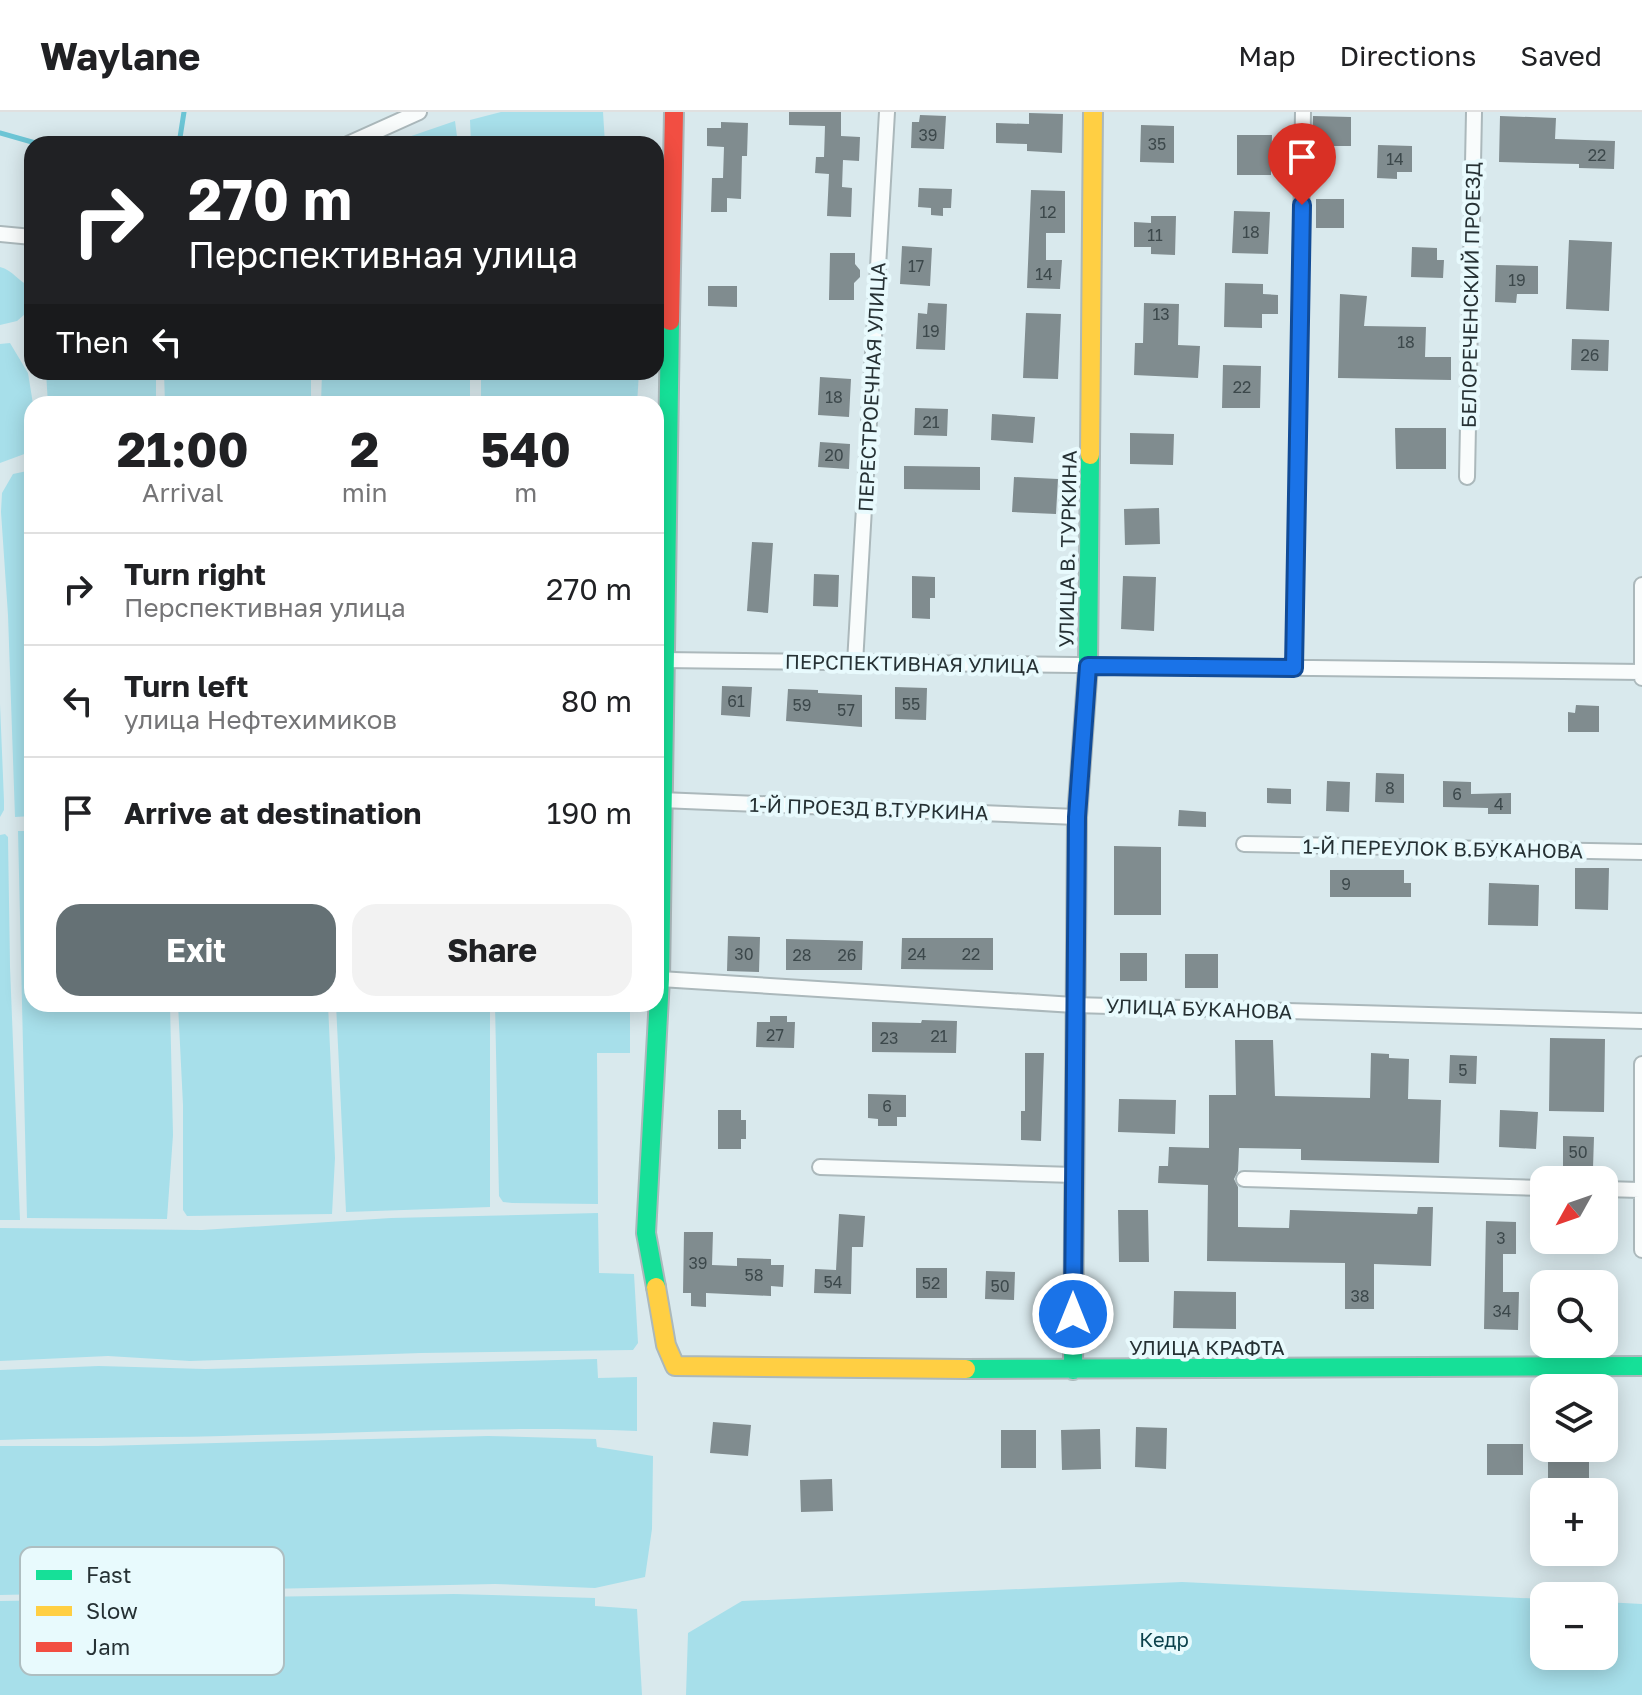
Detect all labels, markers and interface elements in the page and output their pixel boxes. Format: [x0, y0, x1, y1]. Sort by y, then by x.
text: Waylane [40, 33, 201, 78]
text: Map [1238, 39, 1295, 72]
text: Directions [1339, 39, 1476, 72]
text: Saved [1520, 39, 1602, 72]
pin [1268, 123, 1336, 205]
house number: 39 [918, 125, 938, 145]
house number: 35 [1148, 134, 1166, 154]
icon: arrive [1280, 135, 1324, 179]
house number: 22 [1588, 145, 1606, 165]
house number: 14 [1386, 149, 1404, 169]
street label: БЕЛОРЕЧЕНСКИЙ ПРОЕЗД [1456, 162, 1484, 428]
text: 270 m [188, 165, 352, 232]
icon: right [56, 168, 160, 272]
house number: 12 [1039, 202, 1057, 222]
house number: 18 [1242, 222, 1260, 242]
house number: 11 [1147, 225, 1163, 245]
text: Перспективная улица [188, 233, 578, 276]
house number: 17 [908, 256, 924, 276]
street label: ПЕРЕСТРОЕЧНАЯ УЛИЦА [852, 262, 890, 512]
house number: 14 [1035, 264, 1053, 284]
house number: 19 [1508, 270, 1526, 290]
house number: 13 [1152, 304, 1170, 324]
icon: left [145, 320, 189, 364]
house number: 19 [922, 321, 940, 341]
text: Then [56, 324, 129, 360]
house number: 18 [1397, 332, 1415, 352]
house number: 26 [1581, 345, 1599, 365]
house number: 22 [1233, 377, 1251, 397]
house number: 18 [825, 387, 843, 407]
house number: 21 [922, 412, 940, 432]
text: 21:00 [117, 420, 249, 478]
text: 2 [350, 420, 379, 478]
text: 540 [481, 420, 571, 478]
house number: 20 [824, 445, 844, 465]
street label: УЛИЦА В. ТУРКИНА [1053, 450, 1081, 648]
text: Arrival [142, 477, 224, 508]
text: min [342, 477, 388, 508]
text: m [514, 477, 537, 508]
text: Turn right [124, 556, 266, 592]
icon: right [56, 567, 100, 611]
text: 270 m [546, 571, 632, 607]
text: Перспективная улица [124, 592, 406, 623]
street label: ПЕРСПЕКТИВНАЯ УЛИЦА [785, 649, 1039, 677]
text: Turn left [124, 668, 249, 704]
icon: left [56, 679, 100, 723]
text: 80 m [561, 683, 632, 719]
house number: 61 [727, 691, 745, 711]
house number: 55 [902, 694, 920, 714]
house number: 59 [793, 695, 811, 715]
house number: 57 [837, 700, 855, 720]
text: улица Нефтехимиков [124, 704, 397, 735]
house number: 8 [1385, 778, 1395, 798]
house number: 6 [1452, 784, 1462, 804]
icon: arrive [56, 791, 100, 835]
street label: 1-Й ПРОЕЗД В.ТУРКИНА [749, 792, 989, 824]
house number: 4 [1494, 794, 1504, 814]
text: Arrive at destination [124, 795, 421, 831]
text: 190 m [547, 795, 632, 831]
street label: 1-Й ПЕРЕУЛОК В.БУКАНОВА [1303, 834, 1583, 862]
house number: 9 [1341, 874, 1351, 894]
button: Exit [56, 904, 336, 996]
button: Share [352, 904, 632, 996]
house number: 30 [734, 944, 754, 964]
house number: 24 [907, 944, 927, 964]
house number: 22 [962, 944, 980, 964]
house number: 28 [792, 945, 812, 965]
house number: 26 [838, 945, 856, 965]
street label: УЛИЦА БУКАНОВА [1105, 993, 1293, 1023]
house number: 27 [766, 1025, 784, 1045]
house number: 21 [930, 1026, 948, 1046]
house number: 23 [880, 1028, 898, 1048]
house number: 5 [1458, 1060, 1468, 1080]
house number: 6 [882, 1096, 892, 1116]
house number: 50 [1568, 1142, 1588, 1162]
north arrow [1530, 1166, 1618, 1254]
map controls [1530, 1166, 1618, 1670]
house number: 3 [1496, 1228, 1506, 1248]
house number: 39 [688, 1253, 708, 1273]
house number: 58 [744, 1265, 764, 1285]
button: search [1530, 1270, 1618, 1358]
house number: 54 [823, 1272, 843, 1292]
position arrow [1031, 1272, 1115, 1356]
house number: 52 [922, 1273, 940, 1293]
house number: 50 [990, 1276, 1010, 1296]
house number: 38 [1350, 1286, 1370, 1306]
house number: 34 [1492, 1301, 1512, 1321]
street label: УЛИЦА КРАФТА [1129, 1335, 1285, 1359]
button: layers [1530, 1374, 1618, 1462]
button: + [1530, 1478, 1618, 1566]
legend [20, 1547, 284, 1675]
text: Fast [86, 1561, 132, 1588]
button: − [1530, 1582, 1618, 1670]
text: Slow [86, 1597, 138, 1624]
park label: Кедр [1139, 1627, 1189, 1651]
text: Jam [86, 1633, 130, 1660]

